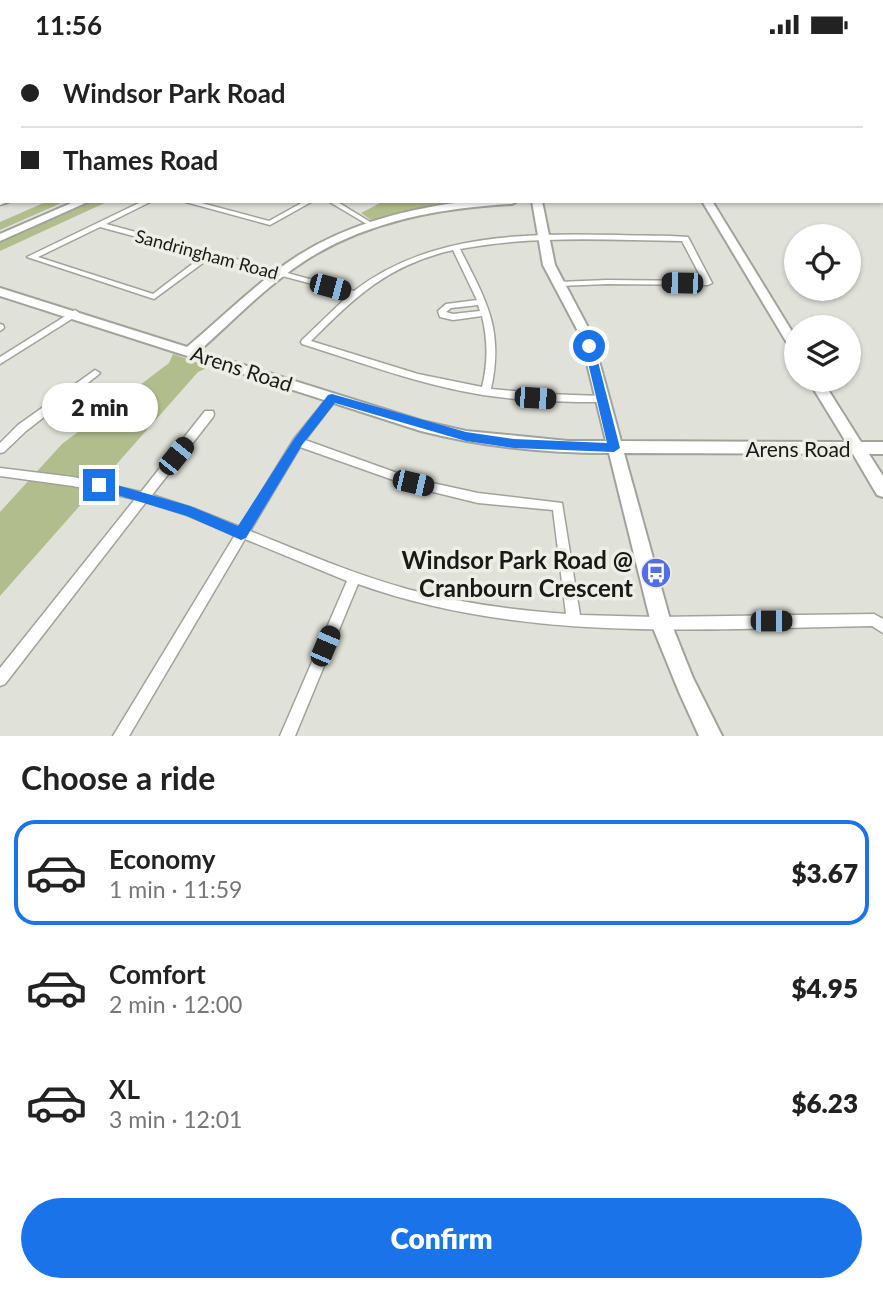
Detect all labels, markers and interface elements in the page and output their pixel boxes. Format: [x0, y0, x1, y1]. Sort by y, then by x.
text: 11:56 [35, 9, 102, 41]
text: Windsor Park Road [63, 77, 286, 109]
text: Thames Road [63, 144, 218, 176]
street label: Sandringham Road [133, 224, 281, 284]
map controls [784, 224, 861, 392]
button: locate [784, 224, 861, 301]
car [307, 271, 354, 303]
car [661, 272, 704, 294]
button: layers [784, 315, 861, 392]
route start [573, 330, 605, 362]
street label: Arens Road [188, 340, 296, 396]
callout: 2 min [41, 383, 157, 433]
car [514, 386, 557, 410]
text: 2 min [71, 393, 129, 421]
car [155, 433, 198, 479]
street label: Arens Road [745, 436, 851, 461]
car [391, 468, 436, 498]
route end [83, 469, 115, 501]
place label: Windsor Park Road @ Cranbourn Crescent [401, 545, 633, 602]
bus stop icon: Windsor Park Road @ Cranbourn Crescent [639, 556, 673, 590]
car [751, 611, 793, 632]
car [308, 623, 343, 669]
text: Choose a ride [21, 758, 215, 797]
icon: car [25, 841, 88, 904]
text: Economy [109, 843, 215, 875]
text: $3.67 [791, 857, 858, 889]
text: 1 min · 11:59 [109, 875, 242, 903]
icon: car [25, 956, 88, 1019]
text: Comfort [109, 958, 206, 990]
text: $4.95 [791, 972, 858, 1004]
text: 2 min · 12:00 [109, 990, 242, 1018]
icon: car [25, 1071, 88, 1134]
text: XL [109, 1073, 140, 1105]
text: $6.23 [791, 1087, 858, 1119]
text: 3 min · 12:01 [109, 1105, 242, 1133]
button: Confirm [21, 1198, 862, 1278]

